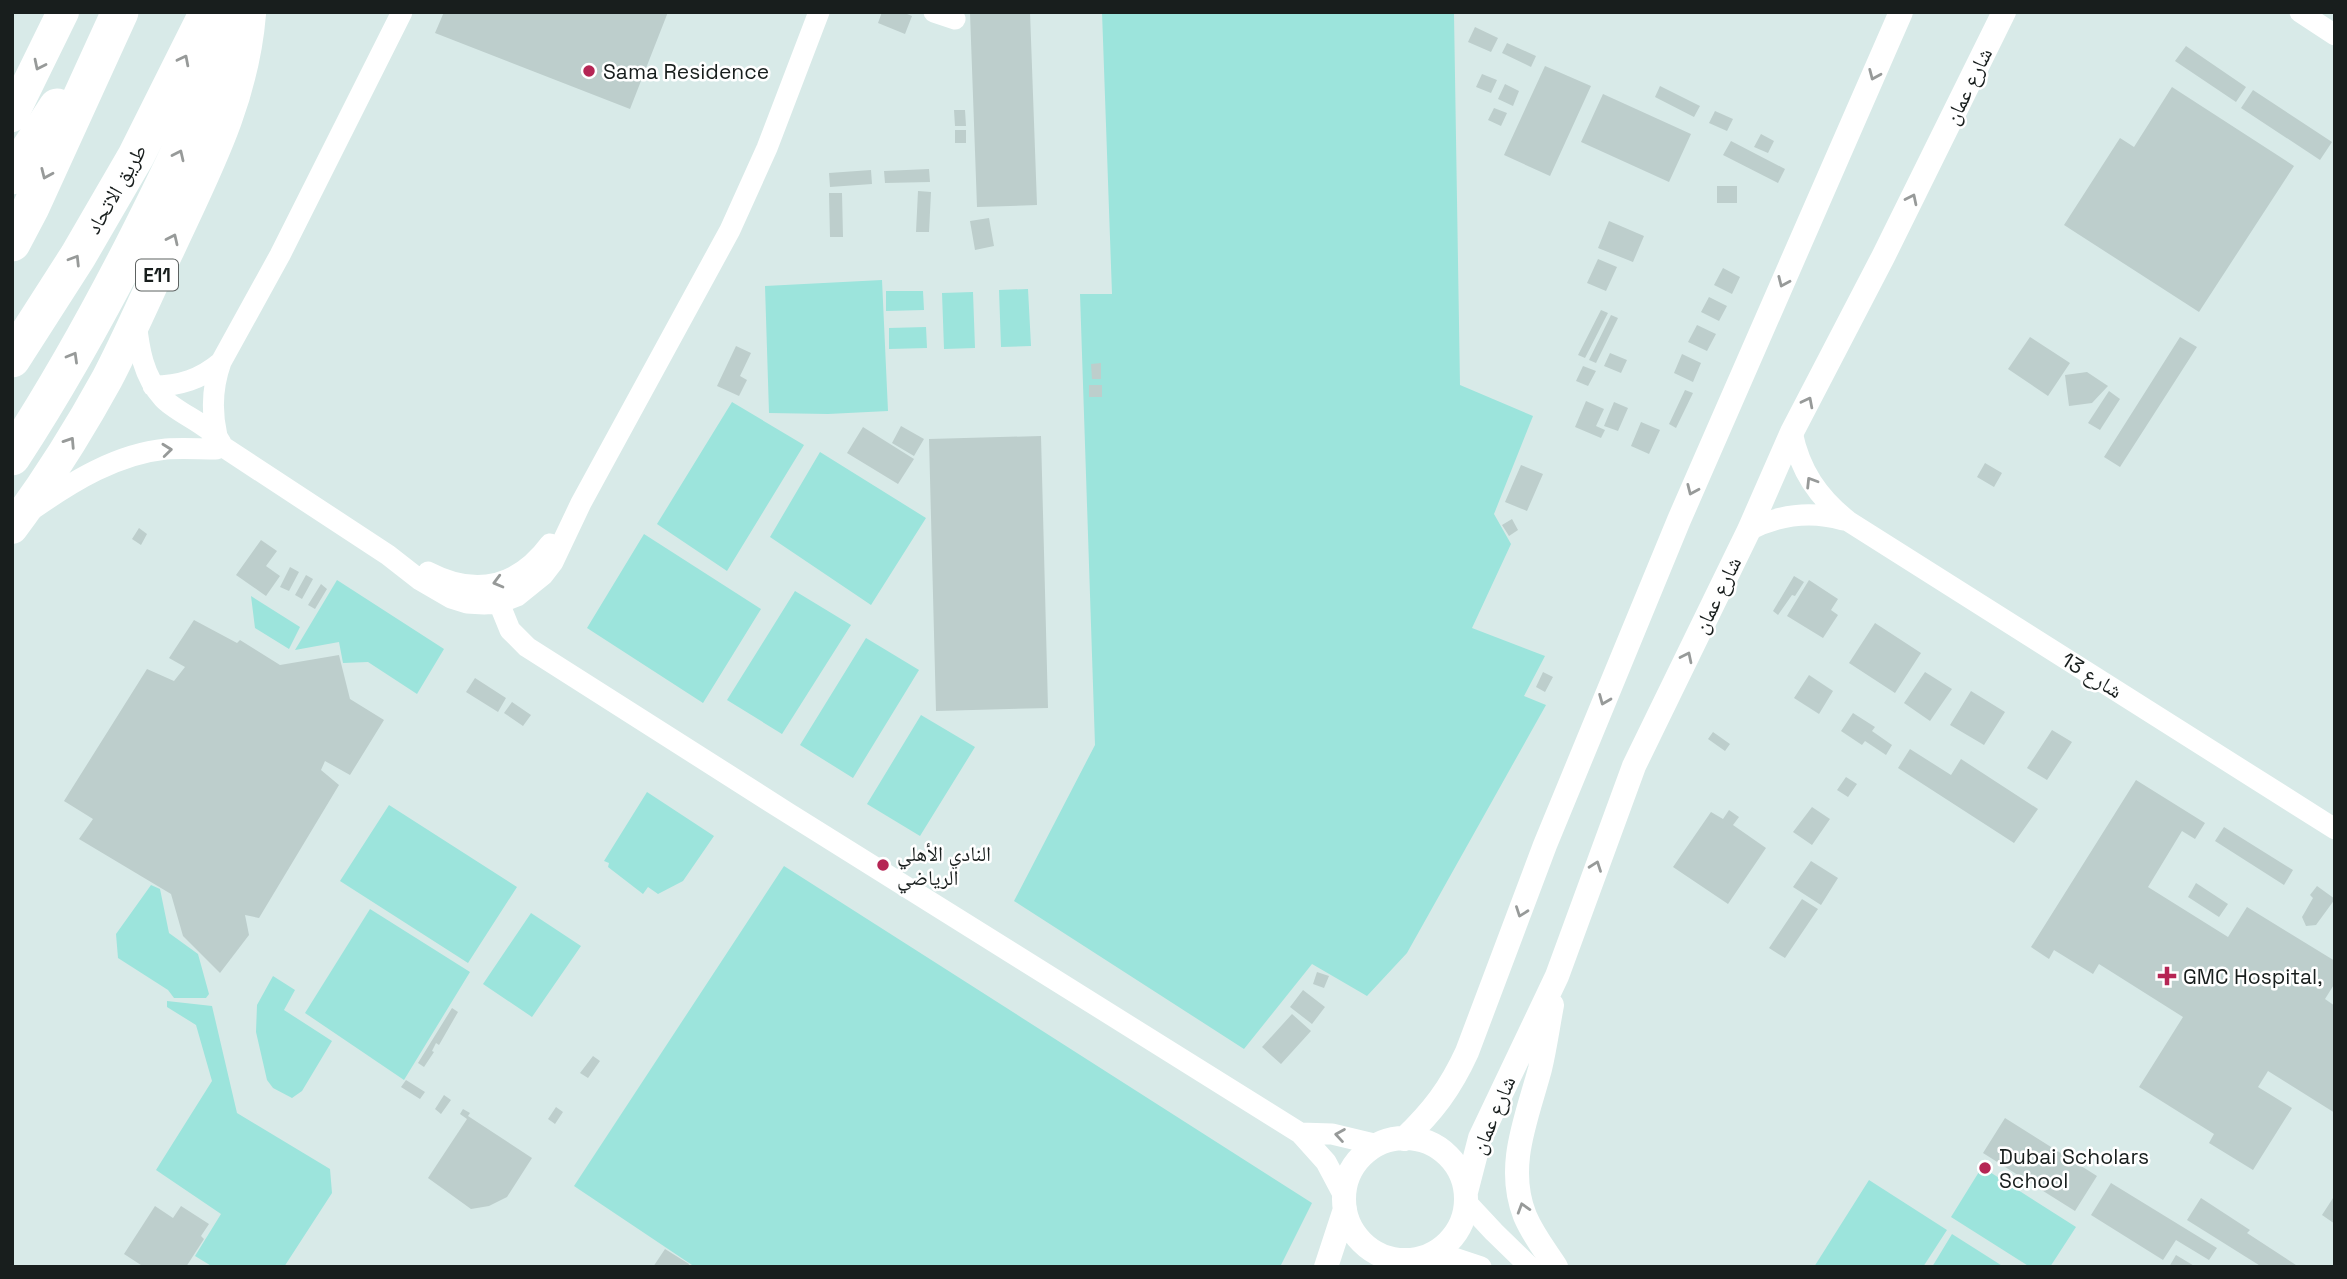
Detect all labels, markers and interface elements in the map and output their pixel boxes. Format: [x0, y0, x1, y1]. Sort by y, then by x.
street label: شارع عمان [1938, 43, 1998, 129]
one-way arrow [176, 55, 189, 67]
one-way arrow [33, 58, 47, 70]
place label: Sama Residence [603, 58, 769, 85]
marker: Sama Residence [581, 63, 597, 79]
one-way arrow [1868, 68, 1882, 80]
street label: طريق الاتحاد [79, 139, 153, 239]
one-way arrow [171, 150, 185, 162]
one-way arrow [40, 167, 54, 180]
one-way arrow [1904, 194, 1918, 206]
one-way arrow [165, 234, 179, 246]
one-way arrow [67, 254, 80, 267]
road number: E11 [136, 260, 178, 290]
one-way arrow [1777, 275, 1791, 287]
one-way arrow [65, 351, 78, 364]
one-way arrow [1800, 397, 1814, 409]
one-way arrow [61, 436, 74, 449]
one-way arrow [162, 443, 173, 458]
one-way arrow [1807, 477, 1820, 490]
one-way arrow [1686, 483, 1700, 495]
street label: شارع عمان [1687, 552, 1747, 638]
one-way arrow [493, 574, 505, 589]
street label: شارع 13 [2057, 646, 2127, 704]
one-way arrow [1678, 652, 1692, 664]
one-way arrow [1599, 694, 1613, 706]
place label: النادي الأهلي الرياضي [897, 840, 991, 894]
marker: النادي الأهلي الرياضي [875, 857, 891, 873]
one-way arrow [1588, 860, 1602, 872]
one-way arrow [1515, 905, 1529, 917]
place label: GMC Hospital, [2183, 963, 2323, 990]
marker: GMC Hospital, [2157, 966, 2177, 986]
street label: شارع عمان [1465, 1072, 1521, 1158]
one-way arrow [1334, 1128, 1346, 1143]
place label: Dubai Scholars School [1999, 1143, 2149, 1194]
marker: Dubai Scholars School [1977, 1160, 1993, 1176]
one-way arrow [1517, 1202, 1532, 1214]

